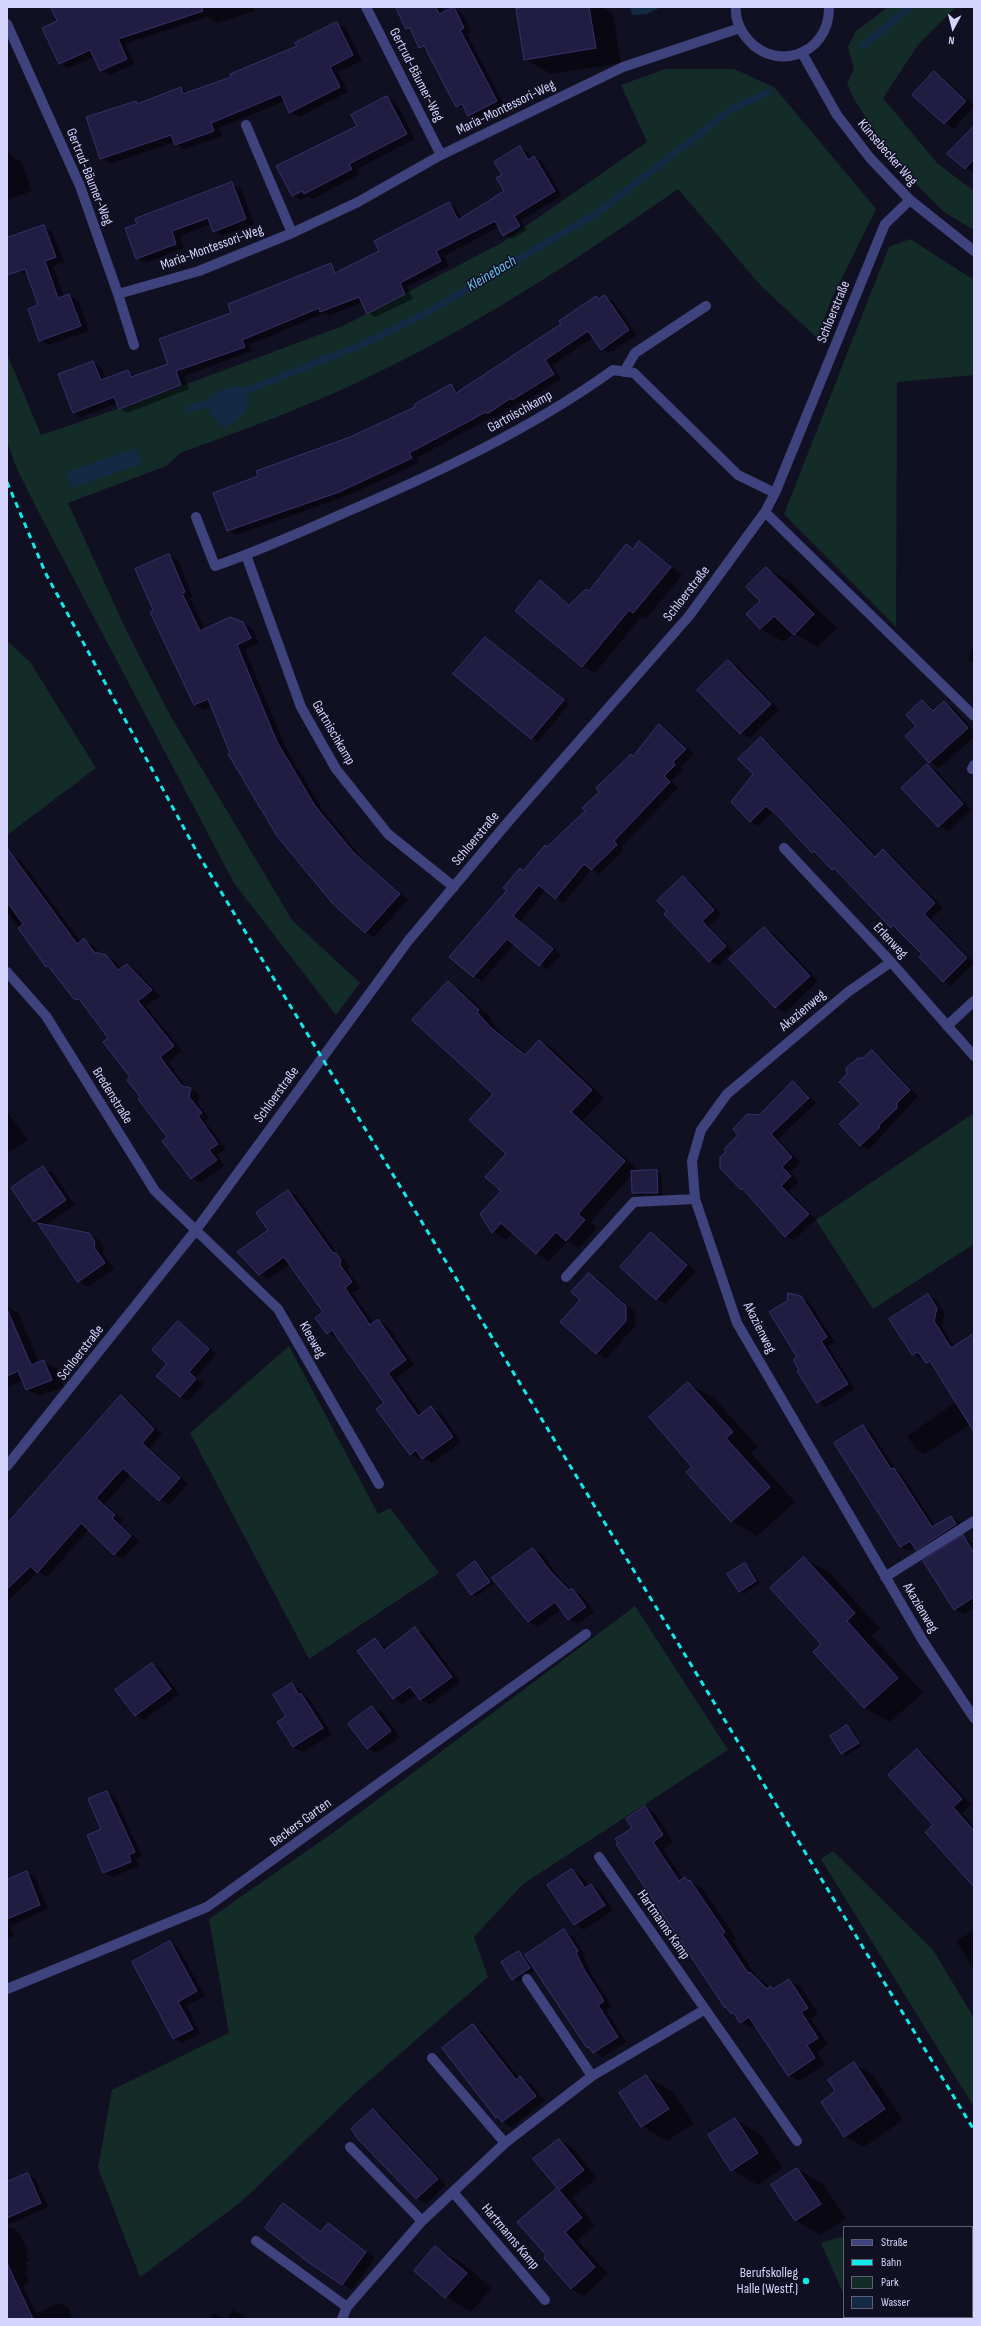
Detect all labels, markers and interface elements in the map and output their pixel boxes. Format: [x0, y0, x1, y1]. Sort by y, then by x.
north arrow [933, 8, 973, 48]
street label: Gertrud-Bäumer-Weg [385, 25, 447, 125]
text: N [948, 34, 955, 47]
street label: Maria-Montessori-Weg [454, 77, 558, 139]
street label: Künsebecker Weg [854, 116, 920, 190]
street label: Gertrud-Bäumer-Weg [62, 126, 116, 228]
street label: Maria-Montessori-Weg [158, 222, 266, 274]
water label: Kleinebach [464, 252, 520, 296]
street label: Schloerstraße [814, 279, 854, 345]
street label: Gartnischkamp [485, 387, 555, 437]
street label: Schloerstraße [660, 563, 714, 625]
street label: Gartnischkamp [308, 698, 358, 768]
street label: Schloerstraße [449, 809, 503, 869]
street label: Erlenweg [869, 920, 911, 962]
street label: Akazienweg [776, 987, 830, 1035]
street label: Schloerstraße [251, 1064, 303, 1126]
street label: Bredenstraße [88, 1065, 136, 1127]
street label: Akazienweg [739, 1300, 779, 1356]
street label: Kleeweg [295, 1319, 329, 1361]
street label: Schloerstraße [54, 1322, 108, 1384]
street label: Akazienweg [899, 1580, 941, 1636]
street label: Beckers Garten [267, 1795, 335, 1851]
street label: Hartmanns Kamp [633, 1887, 693, 1963]
street label: Hartmanns Kamp [478, 2201, 542, 2273]
legend [843, 2226, 973, 2318]
text: Straße [881, 2235, 908, 2250]
text: Bahn [881, 2255, 901, 2270]
place label: Berufskolleg Halle (Westf.) [737, 2265, 798, 2298]
text: Park [881, 2275, 899, 2290]
marker: Berufskolleg Halle (Westf.) [801, 2276, 811, 2286]
text: Wasser [881, 2295, 910, 2310]

